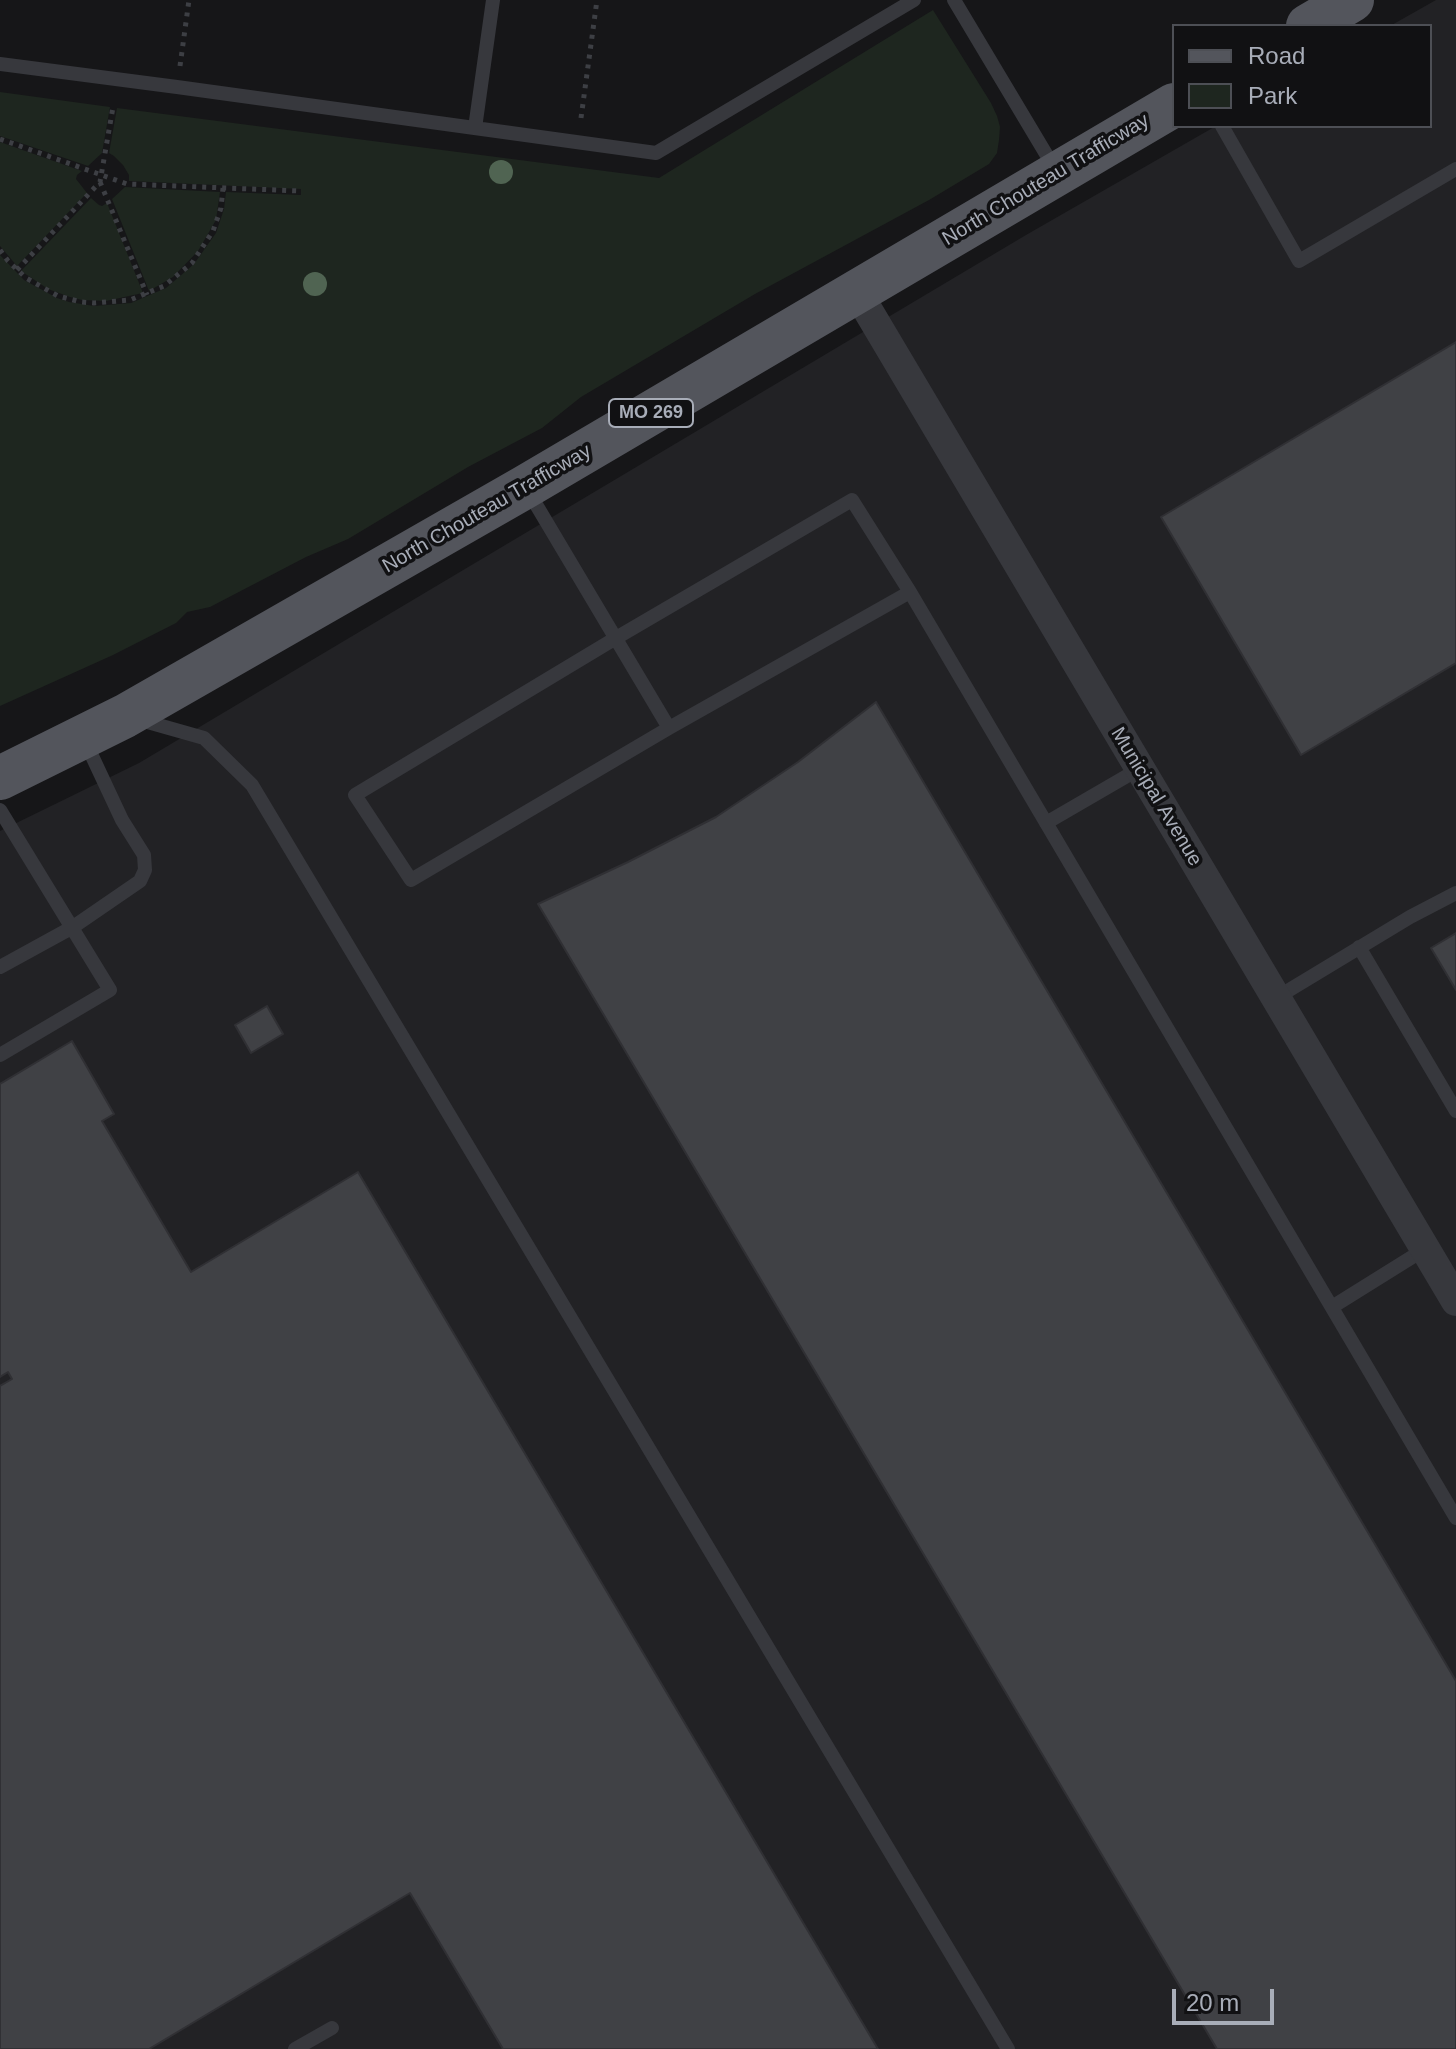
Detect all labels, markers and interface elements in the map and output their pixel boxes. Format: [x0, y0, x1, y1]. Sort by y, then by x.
legend [1172, 24, 1432, 128]
text: Road [1248, 42, 1305, 69]
text: Park [1248, 82, 1297, 109]
street label: North Chouteau Trafficway [938, 109, 1154, 251]
road number: MO 269 [609, 399, 693, 427]
street label: North Chouteau Trafficway [378, 439, 596, 579]
street label: Municipal Avenue [1105, 723, 1207, 871]
scale bar [1176, 1973, 1278, 2023]
text: 20 m [1186, 1989, 1239, 2016]

